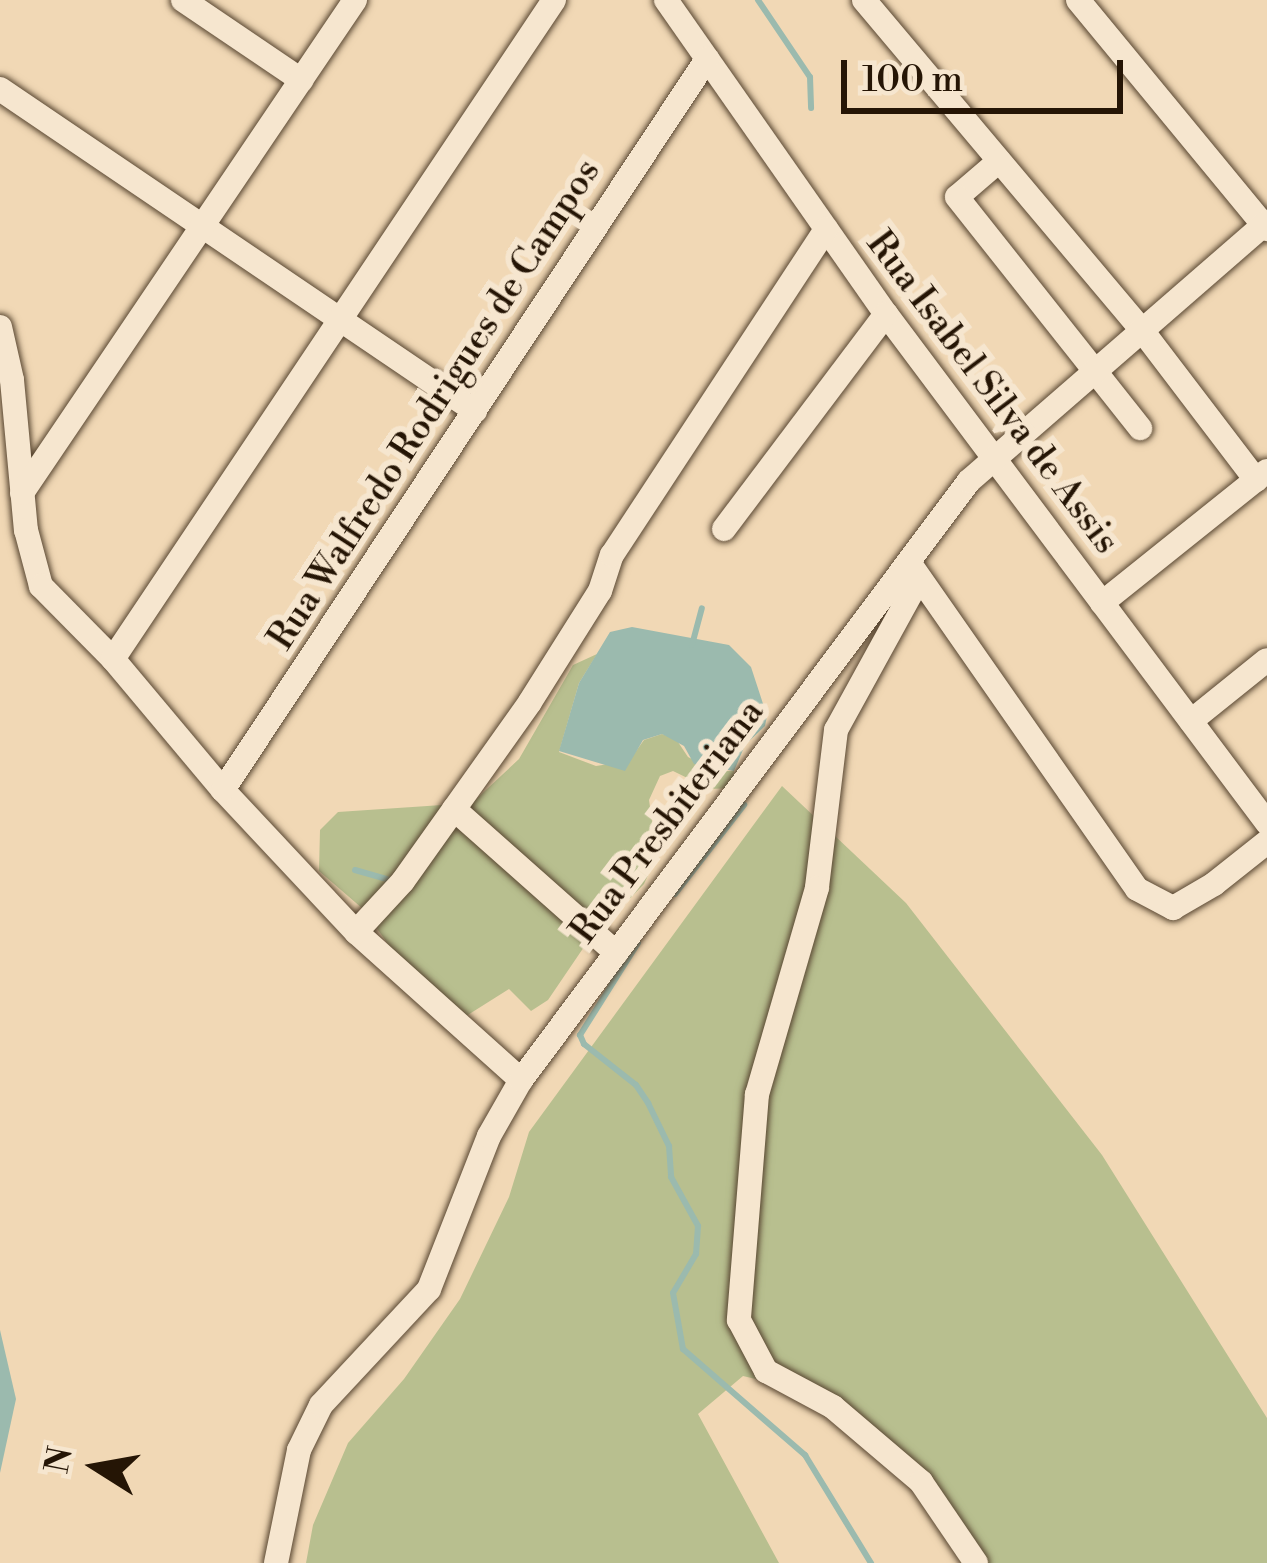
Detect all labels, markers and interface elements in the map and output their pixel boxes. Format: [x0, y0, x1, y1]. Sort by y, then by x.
scale bar [847, 36, 1129, 110]
text: 100 m [862, 58, 963, 103]
street label: Rua Walfredo Rodrigues de Campos [260, 152, 610, 658]
street label: Rua Isabel Silva de Assis [857, 223, 1127, 563]
street label: Rua Presbiteriana [562, 692, 774, 952]
north arrow [36, 1407, 156, 1527]
text: N [38, 1443, 83, 1477]

